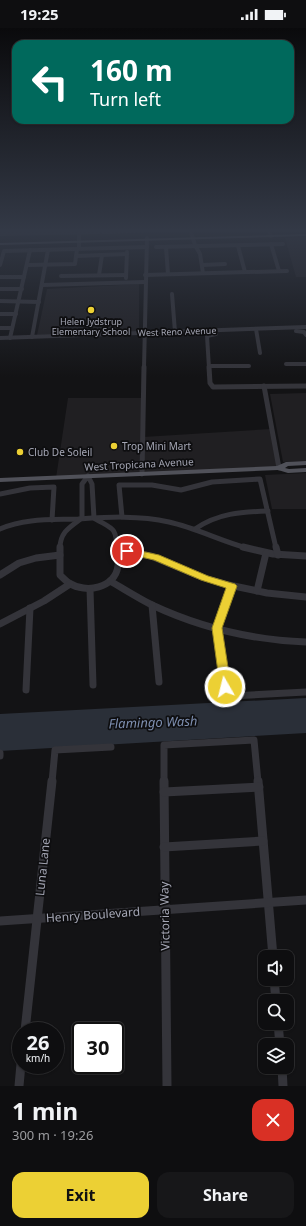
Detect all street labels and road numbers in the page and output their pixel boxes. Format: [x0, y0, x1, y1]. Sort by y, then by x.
street label: West Reno Avenue [137, 324, 217, 339]
street label: West Tropicana Avenue [84, 454, 194, 474]
street label: Luna Lane [31, 837, 54, 897]
street label: Victoria Way [155, 880, 174, 951]
street label: Henry Boulevard [45, 903, 141, 926]

